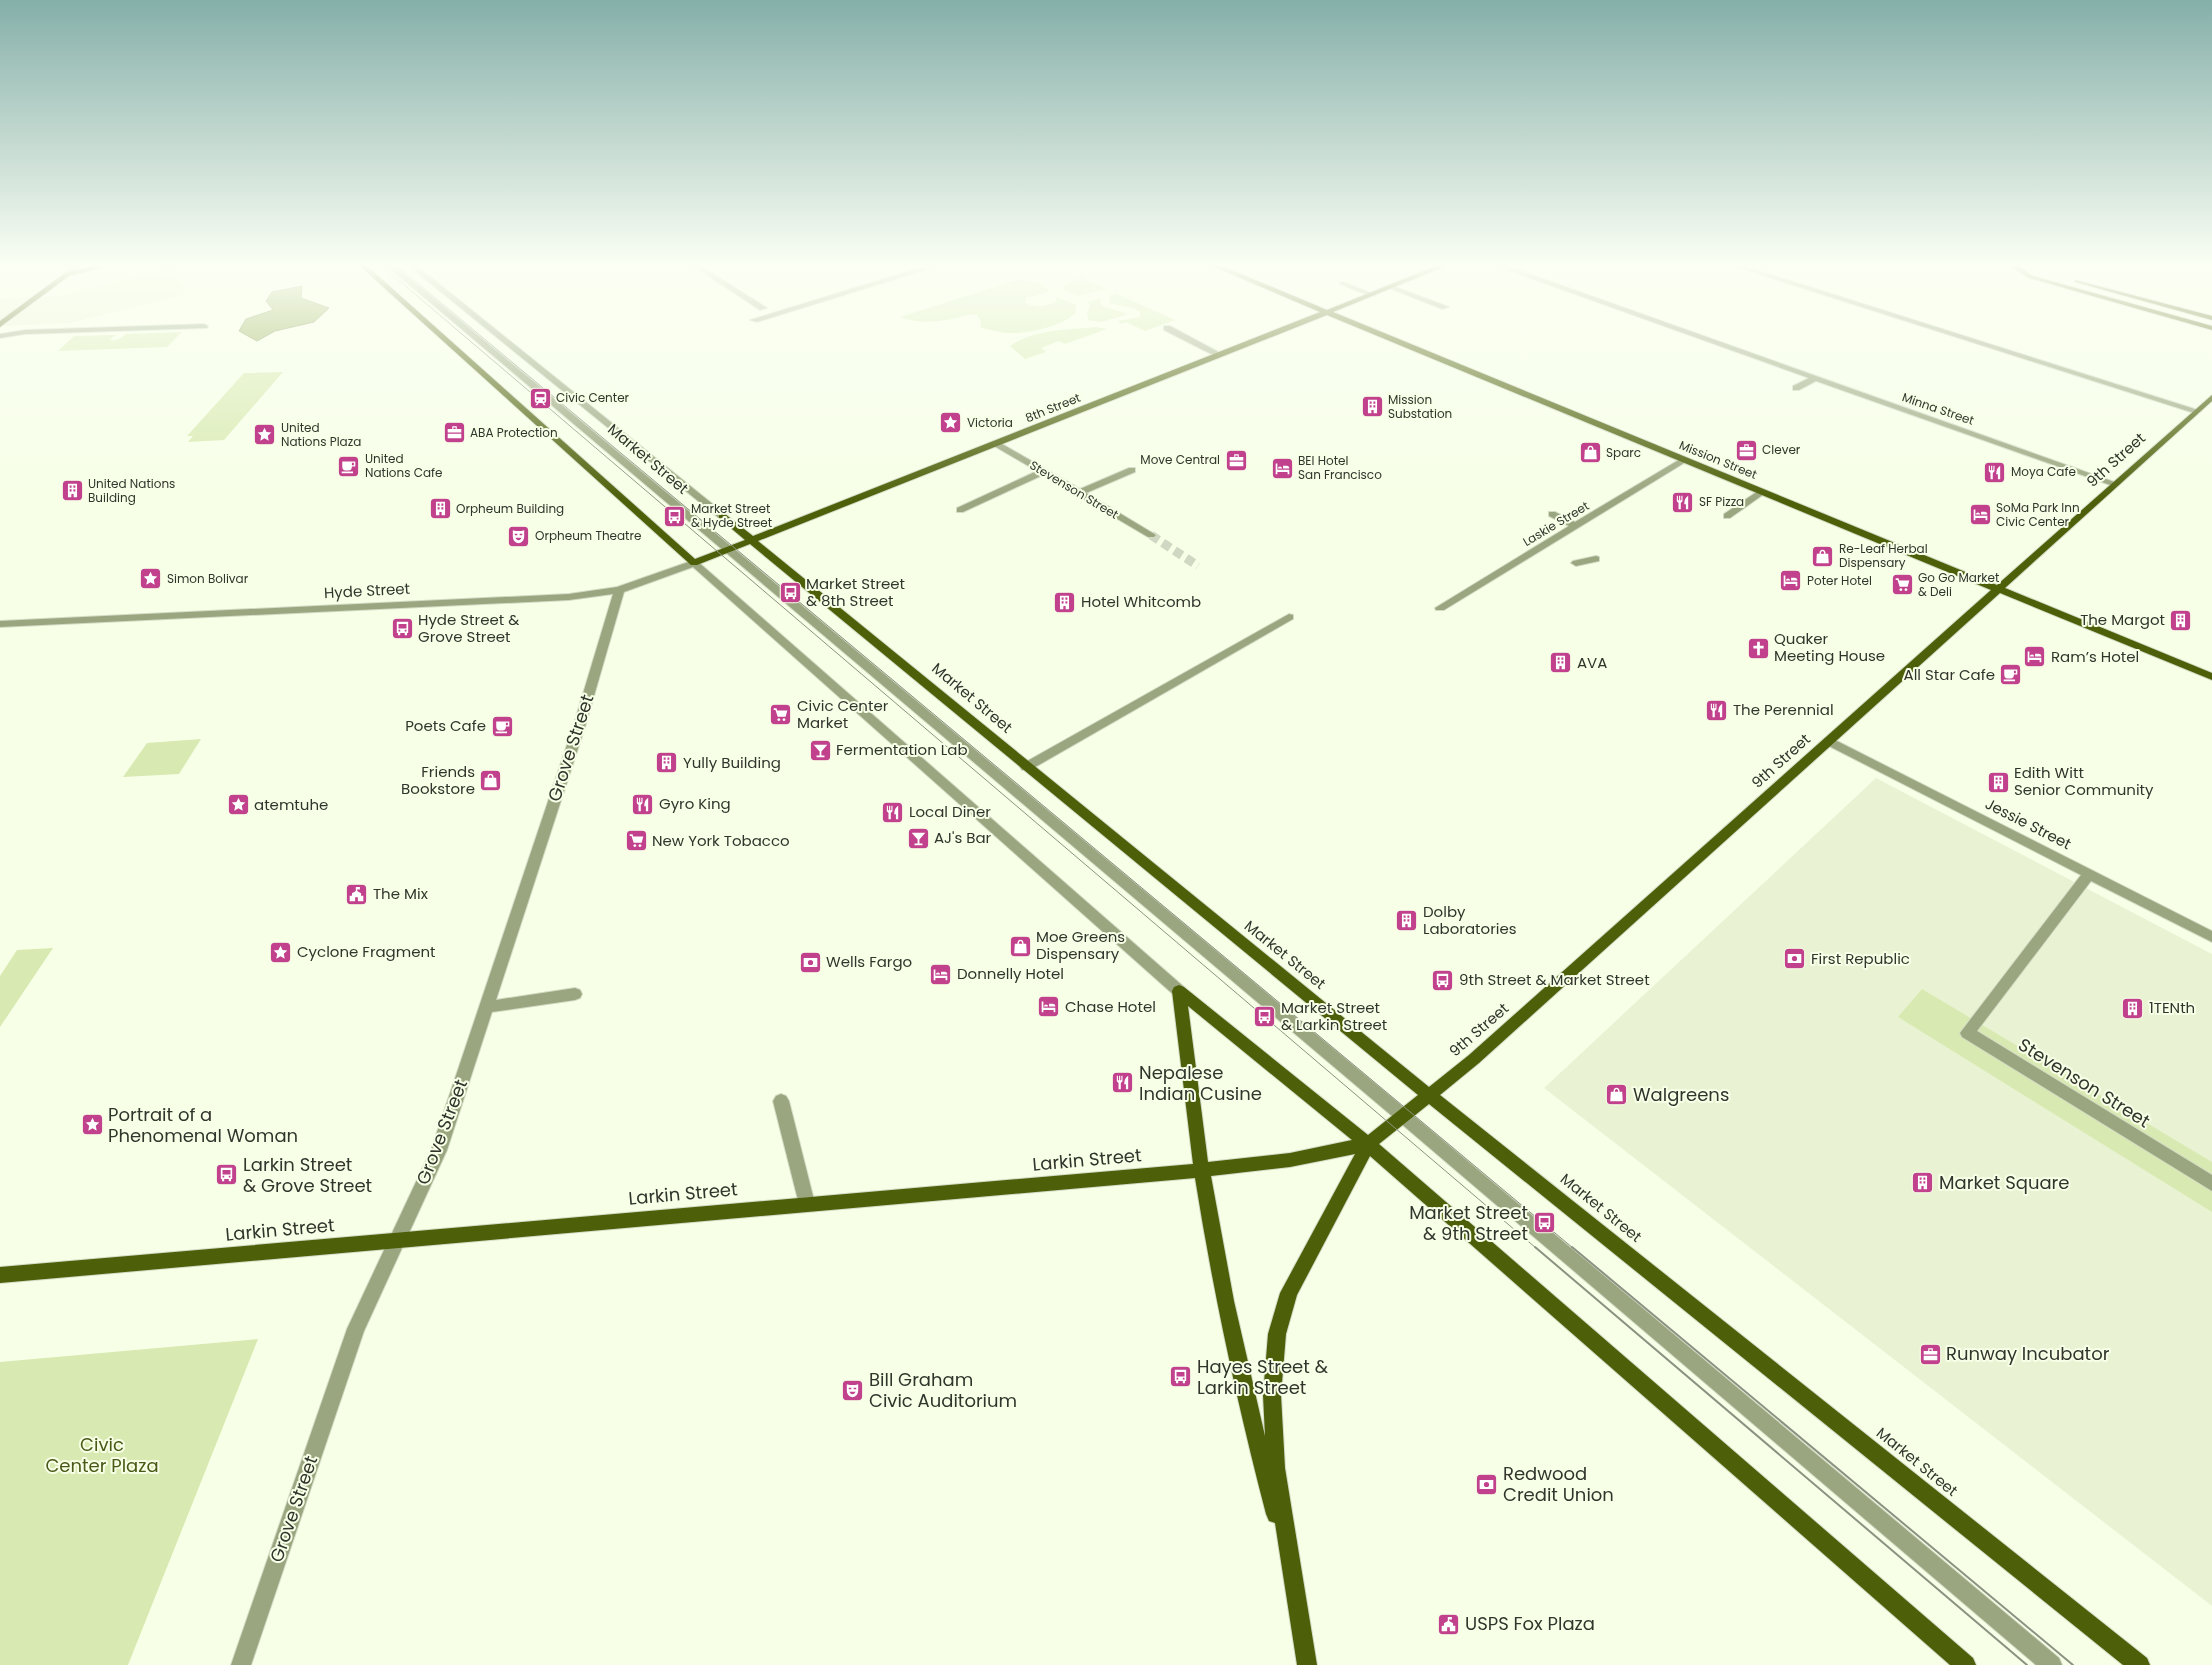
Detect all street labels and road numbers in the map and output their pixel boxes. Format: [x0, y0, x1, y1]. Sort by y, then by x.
street label: Minna Street [1900, 388, 1976, 429]
street label: 8th Street [1023, 389, 1083, 426]
street label: Market Street [604, 419, 693, 498]
street label: 9th Street [2082, 428, 2150, 492]
street label: Mission Street [1677, 436, 1760, 483]
street label: Stevenson Street [1027, 456, 1122, 523]
street label: Laskie Street [1519, 497, 1592, 550]
street label: Hyde Street [323, 578, 411, 603]
street label: Market Street [928, 658, 1017, 737]
street label: Grove Street [541, 691, 600, 804]
street label: 9th Street [1747, 729, 1815, 793]
street label: Jessie Street [1982, 793, 2075, 854]
street label: Market Street [1240, 915, 1330, 994]
street label: 9th Street [1444, 998, 1513, 1061]
street label: Stevenson Street [2014, 1032, 2155, 1133]
street label: Grove Street [410, 1076, 473, 1188]
street label: Larkin Street [1031, 1142, 1143, 1177]
street label: Market Street [1556, 1168, 1646, 1247]
street label: Larkin Street [627, 1176, 739, 1211]
street label: Larkin Street [224, 1212, 336, 1247]
street label: Market Street [1872, 1422, 1962, 1501]
street label: Grove Street [264, 1452, 323, 1565]

